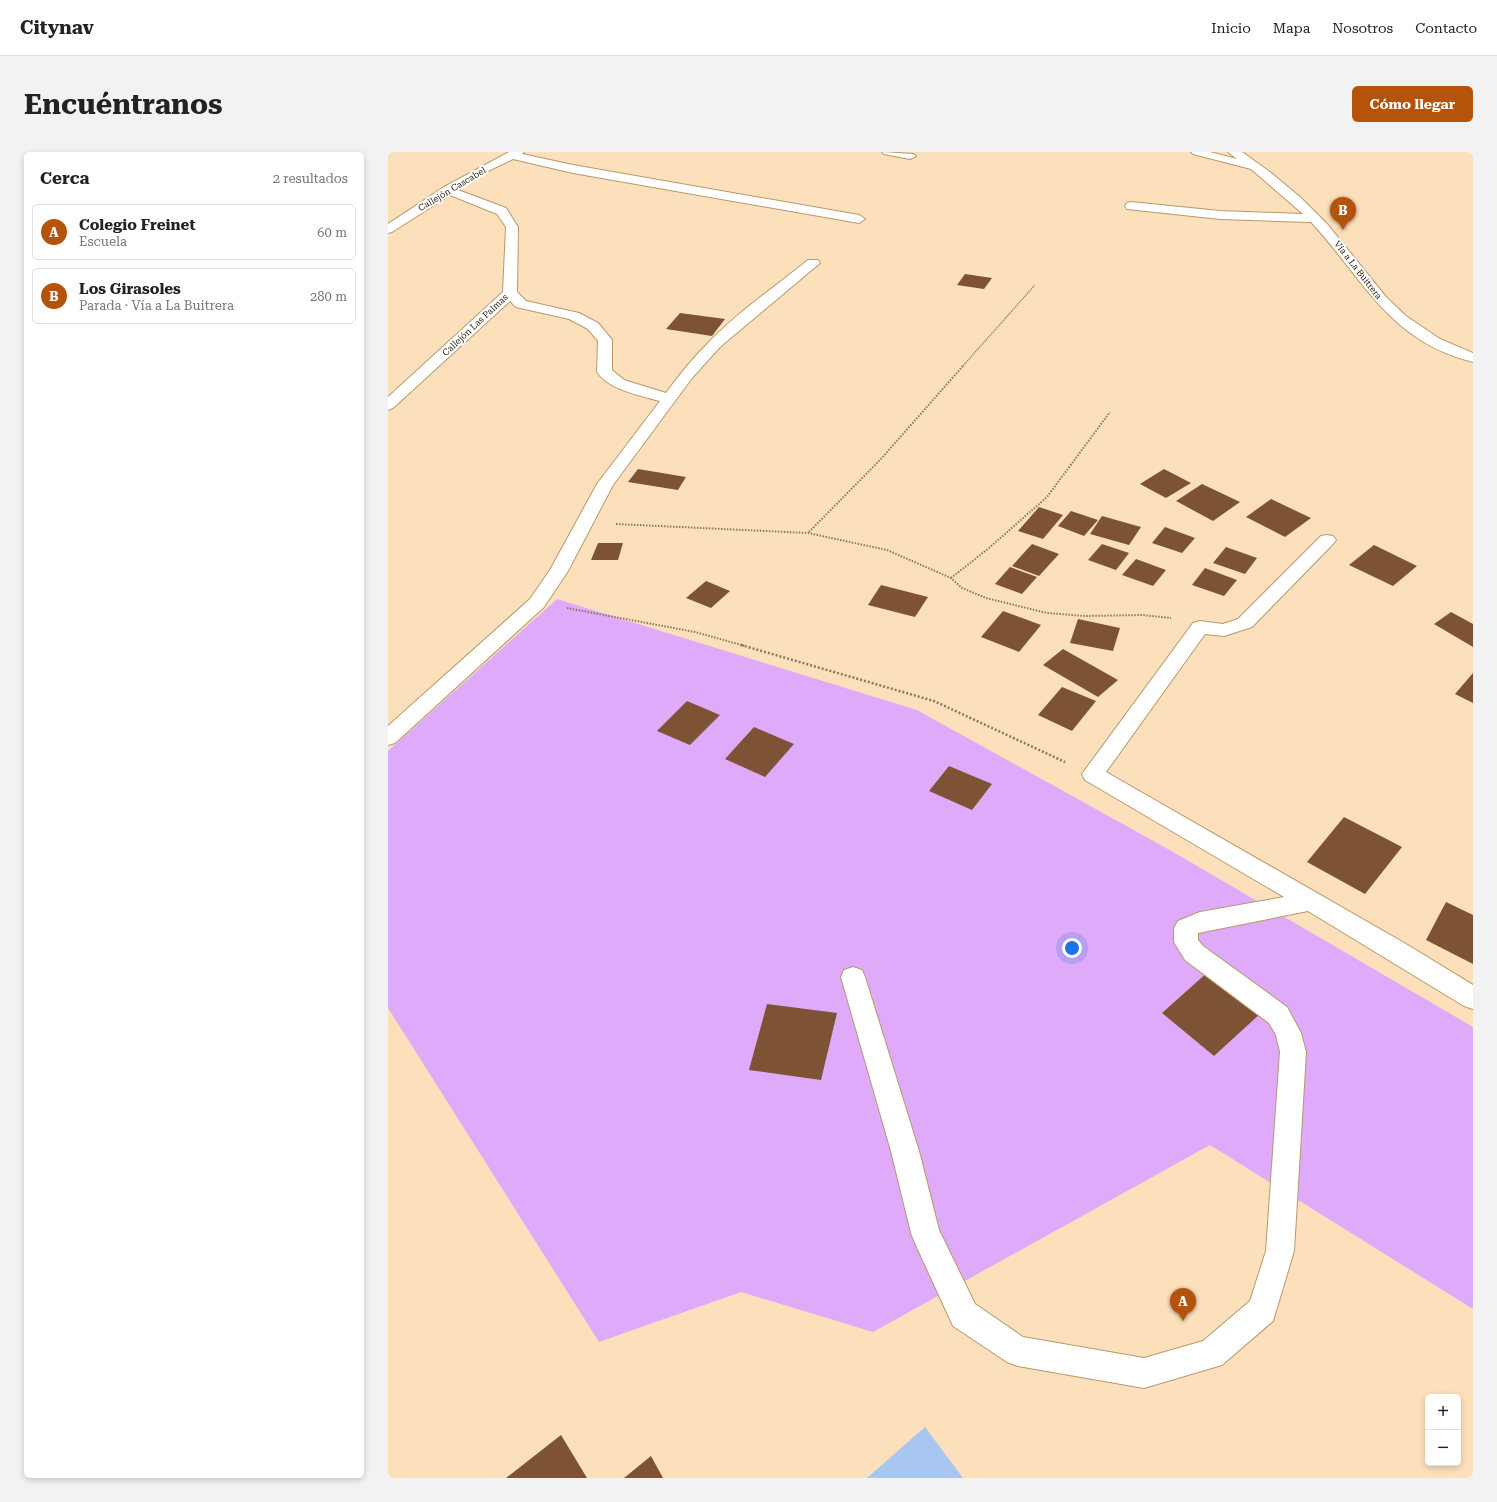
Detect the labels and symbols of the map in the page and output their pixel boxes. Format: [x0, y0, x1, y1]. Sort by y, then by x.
street label: Callejón Cascabel [416, 165, 488, 213]
pin: B [1330, 197, 1356, 230]
street label: Vía a La Buitrera [1332, 239, 1384, 301]
street label: Callejón Las Palmas [440, 292, 510, 358]
your location [1062, 938, 1082, 958]
pin: A [1170, 1288, 1196, 1321]

